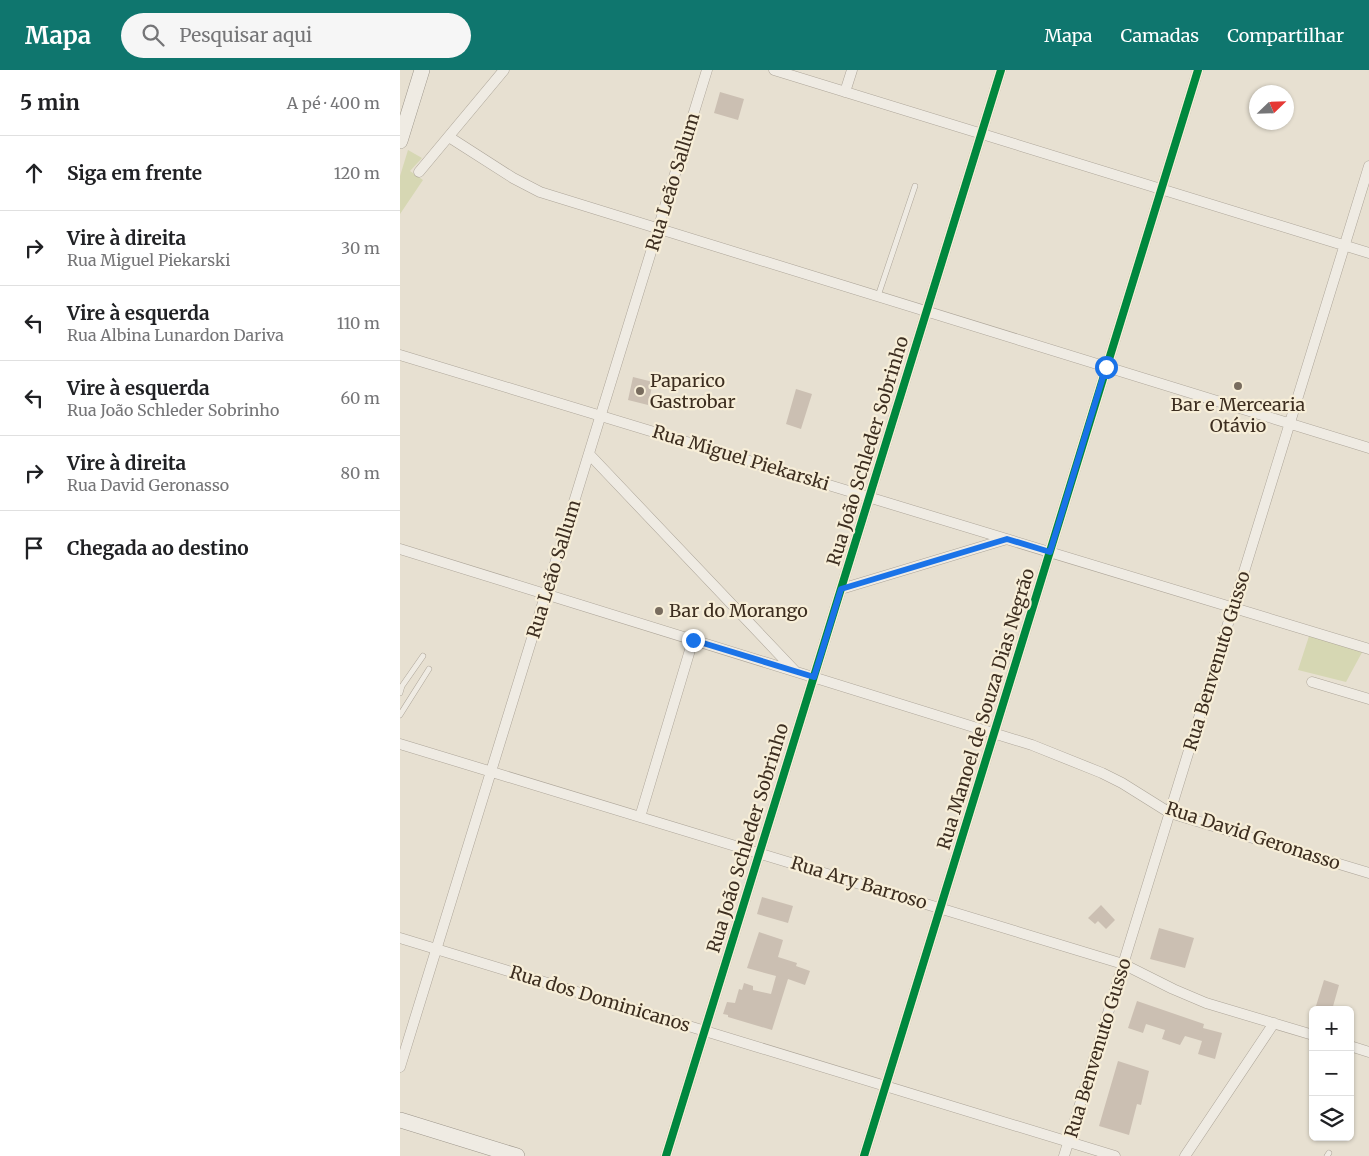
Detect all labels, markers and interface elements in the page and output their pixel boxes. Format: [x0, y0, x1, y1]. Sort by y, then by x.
search box [121, 13, 471, 58]
text: Mapa [25, 20, 91, 51]
icon: search [139, 21, 167, 49]
text: Pesquisar aqui [179, 23, 312, 47]
text: Mapa [1044, 24, 1093, 47]
text: Camadas [1121, 24, 1199, 47]
text: Compartilhar [1227, 24, 1344, 47]
north arrow [1249, 85, 1294, 130]
text: 5 min [20, 89, 80, 116]
text: A pé · 400 m [287, 93, 380, 113]
street label: Rua Leão Sallum [641, 110, 705, 254]
icon: ahead [20, 159, 48, 187]
text: Siga em frente [67, 161, 202, 185]
text: 120 m [334, 163, 380, 183]
text: Vire à direita [67, 226, 186, 250]
icon: right [20, 234, 48, 262]
text: 30 m [341, 238, 380, 258]
text: Rua Miguel Piekarski [67, 250, 230, 270]
text: Vire à esquerda [67, 301, 210, 325]
icon: left [20, 309, 48, 337]
text: 110 m [337, 313, 380, 333]
text: Rua Albina Lunardon Dariva [67, 325, 284, 345]
street label: Rua João Schleder Sobrinho [822, 333, 913, 568]
route start [1095, 356, 1118, 379]
place label: Paparico Gastrobar [650, 369, 736, 413]
text: Vire à esquerda [67, 376, 210, 400]
marker: Bar e Mercearia Otávio [1232, 380, 1244, 392]
icon: left [20, 384, 48, 412]
marker: Paparico Gastrobar [634, 385, 646, 397]
text: 60 m [340, 388, 380, 408]
place label: Bar e Mercearia Otávio [1171, 393, 1306, 437]
text: Rua João Schleder Sobrinho [67, 400, 279, 420]
street label: Rua Miguel Piekarski [650, 420, 833, 495]
text: Vire à direita [67, 451, 186, 475]
icon: right [20, 459, 48, 487]
text: 80 m [341, 463, 380, 483]
text: Rua David Geronasso [67, 475, 229, 495]
street label: Rua Leão Sallum [522, 497, 586, 641]
icon: arrive [20, 534, 48, 562]
text: Chegada ao destino [67, 536, 249, 560]
street label: Rua Manoel de Souza Dias Negrão [932, 565, 1039, 852]
street label: Rua Benvenuto Gusso [1178, 568, 1255, 754]
place label: Bar do Morango [669, 599, 808, 622]
marker: Bar do Morango [653, 605, 665, 617]
route end [682, 629, 705, 652]
street label: Rua João Schleder Sobrinho [702, 720, 793, 955]
street label: Rua David Geronasso [1163, 796, 1343, 875]
street label: Rua Ary Barroso [788, 851, 930, 914]
street label: Rua Benvenuto Gusso [1059, 955, 1136, 1141]
street label: Rua dos Dominicanos [507, 960, 693, 1037]
map controls [1309, 1006, 1354, 1141]
button: + [1309, 1006, 1354, 1051]
button: − [1309, 1051, 1354, 1096]
button: layers [1309, 1096, 1354, 1141]

